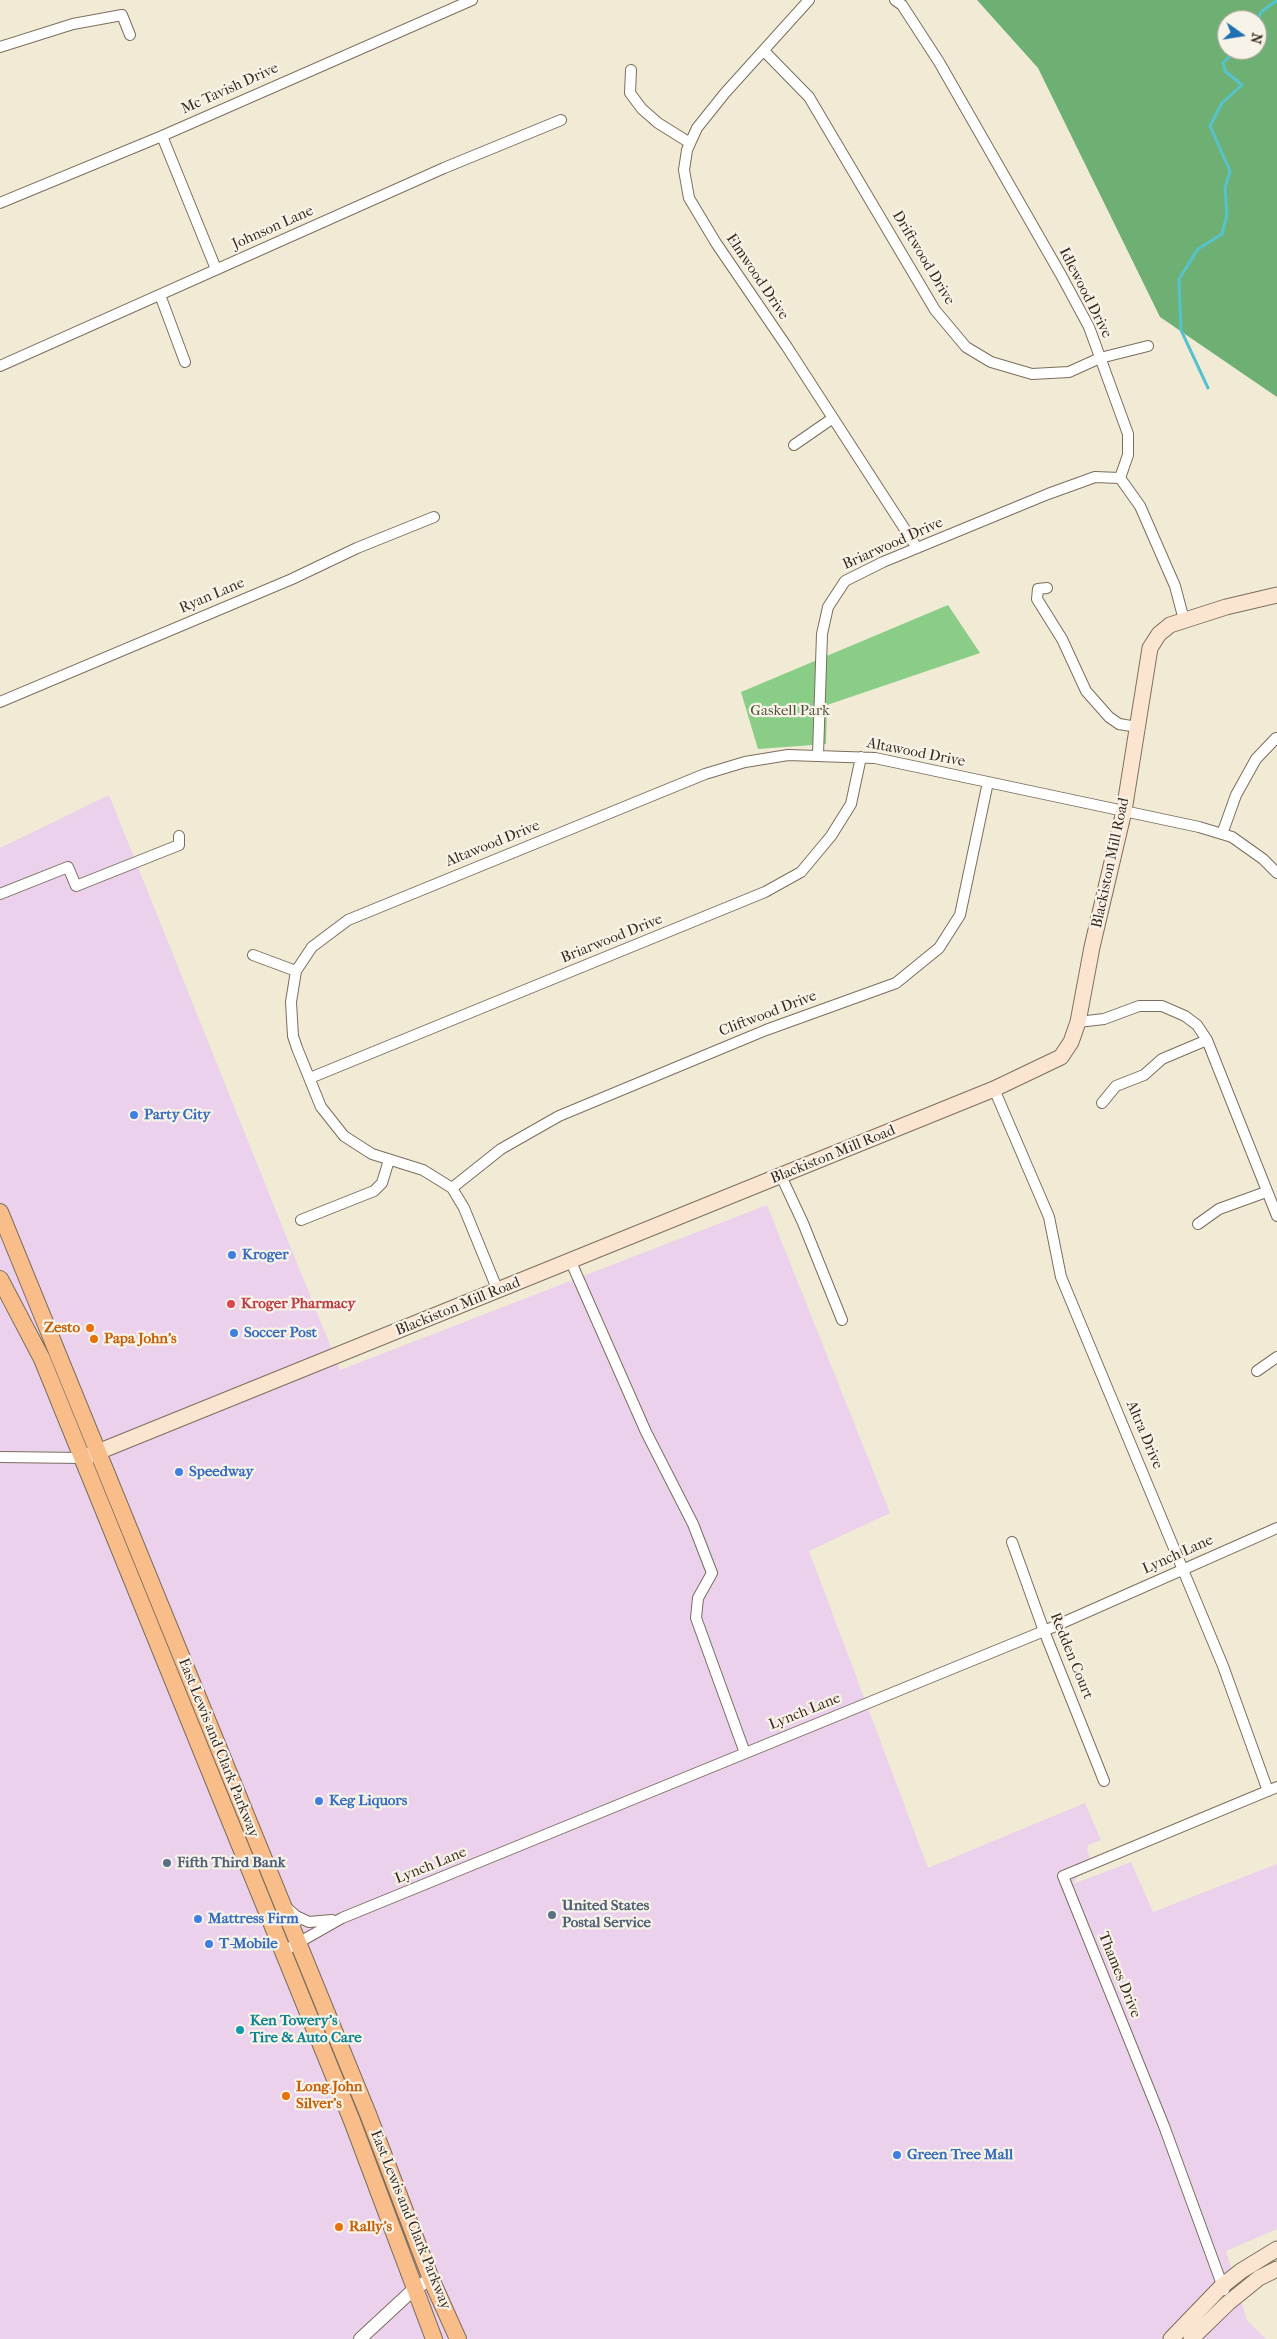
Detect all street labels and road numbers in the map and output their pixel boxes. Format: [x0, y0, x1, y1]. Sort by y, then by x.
street label: Mc Tavish Drive [179, 60, 281, 118]
street label: Johnson Lane [230, 202, 316, 254]
street label: Driftwood Drive [888, 208, 958, 308]
street label: Elmwood Drive [722, 231, 792, 323]
street label: Idlewood Drive [1054, 245, 1116, 341]
street label: Briarwood Drive [840, 514, 946, 574]
street label: Ryan Lane [177, 574, 247, 618]
street label: Altawood Drive [865, 735, 967, 771]
street label: Blackiston Mill Road [1088, 796, 1134, 930]
street label: Altawood Drive [443, 817, 543, 871]
street label: Briarwood Drive [559, 910, 665, 968]
street label: Cliftwood Drive [717, 987, 819, 1041]
street label: Blackiston Mill Road [768, 1122, 898, 1188]
street label: Blackiston Mill Road [393, 1274, 523, 1340]
street label: Altra Drive [1122, 1398, 1166, 1472]
street label: Lynch Lane [1140, 1531, 1216, 1579]
street label: Redden Court [1045, 1610, 1097, 1702]
street label: East Lewis and Clark Parkway [174, 1656, 262, 1840]
street label: Lynch Lane [767, 1690, 843, 1734]
street label: Lynch Lane [393, 1844, 469, 1888]
street label: Thames Drive [1094, 1929, 1144, 2021]
street label: East Lewis and Clark Parkway [366, 2128, 454, 2312]

